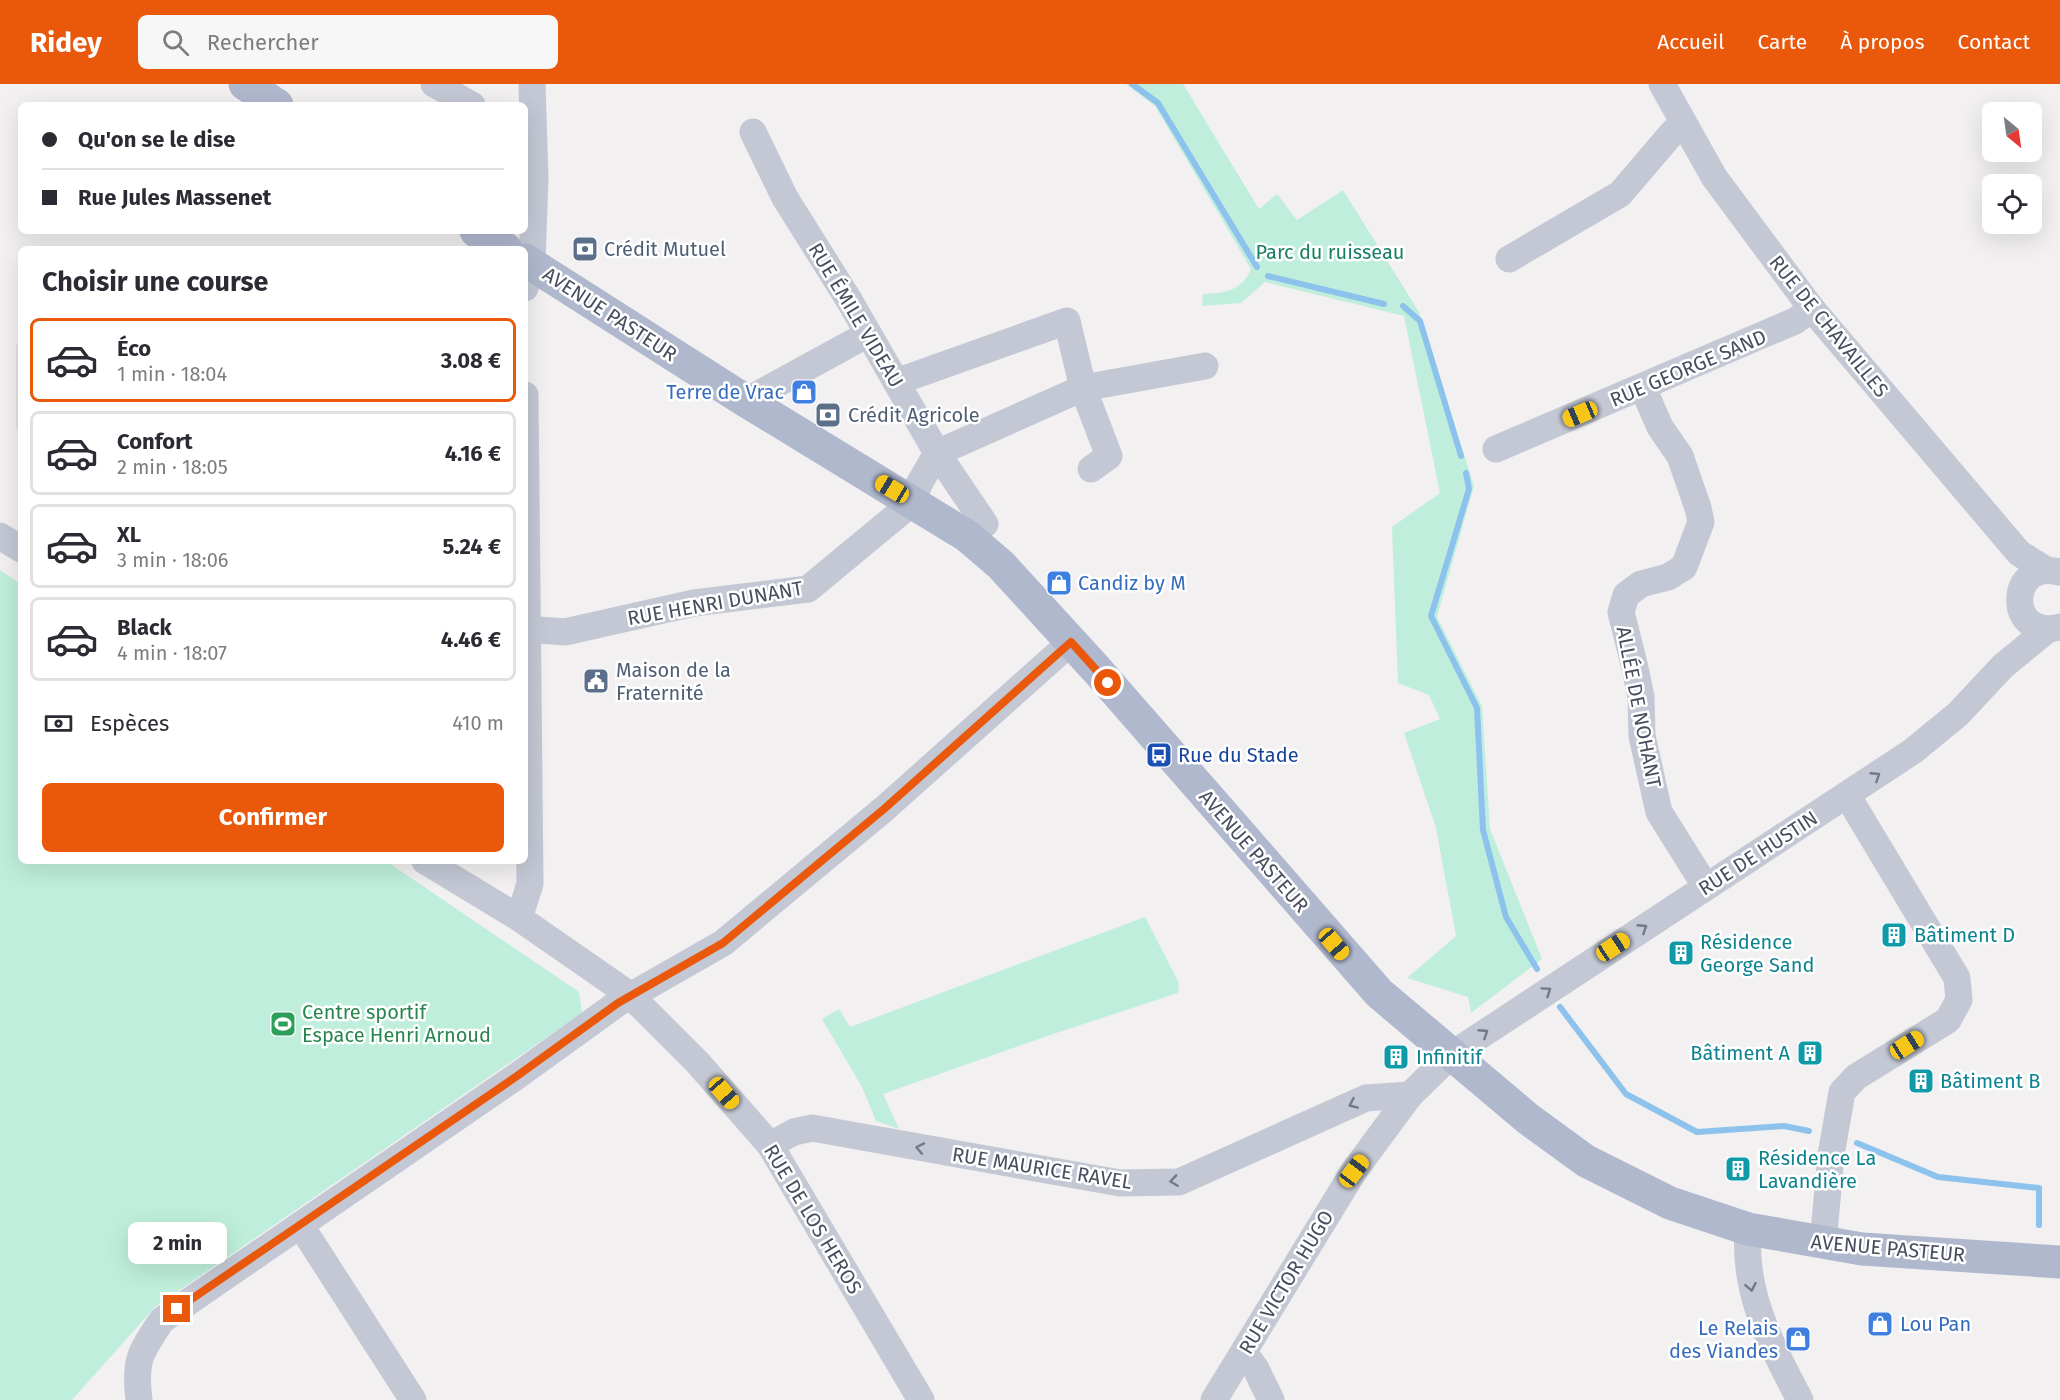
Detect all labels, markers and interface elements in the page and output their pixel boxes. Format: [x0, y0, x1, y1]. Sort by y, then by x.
search box [138, 15, 558, 69]
text: Ridey [30, 26, 102, 59]
icon: search [159, 26, 192, 59]
text: Rechercher [207, 29, 319, 56]
text: Accueil [1657, 29, 1724, 55]
text: Carte [1757, 29, 1807, 55]
text: À propos [1840, 29, 1925, 55]
text: Contact [1958, 29, 2030, 55]
north arrow [1982, 102, 2042, 162]
map controls [1982, 102, 2042, 234]
text: Qu'on se le dise [78, 126, 235, 153]
button: locate [1982, 174, 2042, 234]
text: Rue Jules Massenet [78, 184, 271, 211]
bank icon: Crédit Mutuel [570, 234, 600, 264]
place label: Crédit Mutuel [604, 237, 726, 261]
street label: RUE ÉMILE VIDEAU [803, 238, 909, 392]
park label: Parc du ruisseau [1256, 240, 1404, 264]
street label: RUE DE CHAVAILLES [1764, 250, 1894, 402]
street label: AVENUE PASTEUR [539, 262, 681, 366]
text: Choisir une course [42, 266, 268, 298]
street label: RUE GEORGE SAND [1606, 324, 1770, 412]
icon: car [45, 333, 99, 387]
text: Éco [117, 335, 151, 362]
text: 3.08 € [441, 347, 501, 374]
text: 1 min · 18:04 [117, 362, 227, 386]
shop icon: Terre de Vrac [789, 377, 819, 407]
place label: Terre de Vrac [666, 380, 784, 404]
car [1560, 399, 1600, 429]
bank icon: Crédit Agricole [813, 400, 843, 430]
place label: Crédit Agricole [848, 403, 980, 427]
icon: car [45, 426, 99, 480]
text: Confort [117, 428, 193, 455]
text: 4.16 € [445, 440, 501, 467]
text: 2 min · 18:05 [117, 455, 228, 479]
car [872, 472, 912, 506]
icon: car [45, 519, 99, 573]
text: XL [117, 521, 141, 548]
text: 5.24 € [443, 533, 501, 560]
text: 3 min · 18:06 [117, 548, 228, 572]
shop icon: Candiz by M [1044, 568, 1074, 598]
place label: Candiz by M [1078, 571, 1186, 595]
street label: RUE HENRI DUNANT [625, 576, 805, 630]
icon: car [45, 612, 99, 666]
text: Black [117, 614, 172, 641]
street label: ALLÉE DE NOHANT [1612, 624, 1667, 790]
text: 4.46 € [441, 626, 501, 653]
text: 4 min · 18:07 [117, 641, 227, 665]
place label: Maison de la Fraternité [616, 658, 731, 705]
public building icon: Maison de la Fraternité [581, 666, 611, 696]
route start [1094, 669, 1121, 696]
icon: cash [42, 707, 75, 740]
text: Espèces [90, 710, 169, 737]
text: 410 m [452, 711, 504, 735]
bus stop icon: Rue du Stade [1144, 740, 1174, 770]
place label: Rue du Stade [1178, 743, 1299, 767]
one-way arrow [1870, 771, 1880, 783]
button: Confirmer [42, 783, 504, 852]
street label: AVENUE PASTEUR [1194, 785, 1314, 917]
street label: RUE DE HUSTIN [1694, 806, 1822, 900]
building icon: Bâtiment D [1879, 920, 1909, 950]
place label: Bâtiment D [1914, 923, 2015, 947]
one-way arrow [1636, 924, 1647, 935]
car [1315, 925, 1353, 963]
car [1593, 930, 1633, 964]
place label: Résidence George Sand [1700, 930, 1814, 977]
building icon: Résidence George Sand [1666, 938, 1696, 968]
one-way arrow [1540, 987, 1551, 998]
place label: Centre sportif Espace Henri Arnoud [302, 1000, 491, 1047]
sports icon: Centre sportif Espace Henri Arnoud [268, 1009, 298, 1039]
car [1887, 1028, 1927, 1062]
one-way arrow [1477, 1029, 1488, 1040]
building icon: Bâtiment A [1795, 1038, 1825, 1068]
place label: Bâtiment A [1690, 1041, 1791, 1065]
building icon: Infinitif [1381, 1042, 1411, 1072]
place label: Infinitif [1416, 1045, 1483, 1069]
building icon: Bâtiment B [1906, 1066, 1936, 1096]
place label: Bâtiment B [1940, 1069, 2040, 1093]
car [705, 1074, 743, 1112]
one-way arrow [1349, 1097, 1360, 1109]
street label: RUE DE LOS HEROS [759, 1140, 867, 1298]
one-way arrow [915, 1142, 925, 1155]
street label: RUE MAURICE RAVEL [950, 1142, 1134, 1194]
place label: Résidence La Lavandière [1758, 1146, 1876, 1193]
car [1336, 1151, 1372, 1191]
building icon: Résidence La Lavandière [1723, 1154, 1753, 1184]
one-way arrow [1170, 1174, 1179, 1186]
street label: RUE VICTOR HUGO [1234, 1206, 1338, 1358]
callout: 2 min [128, 1222, 226, 1264]
street label: AVENUE PASTEUR [1810, 1229, 1966, 1267]
text: 2 min [153, 1231, 202, 1255]
one-way arrow [1744, 1282, 1757, 1292]
route end [163, 1295, 190, 1322]
shop icon: Lou Pan [1865, 1309, 1895, 1339]
place label: Lou Pan [1900, 1312, 1971, 1336]
place label: Le Relais des Viandes [1669, 1316, 1778, 1363]
shop icon: Le Relais des Viandes [1783, 1324, 1813, 1354]

